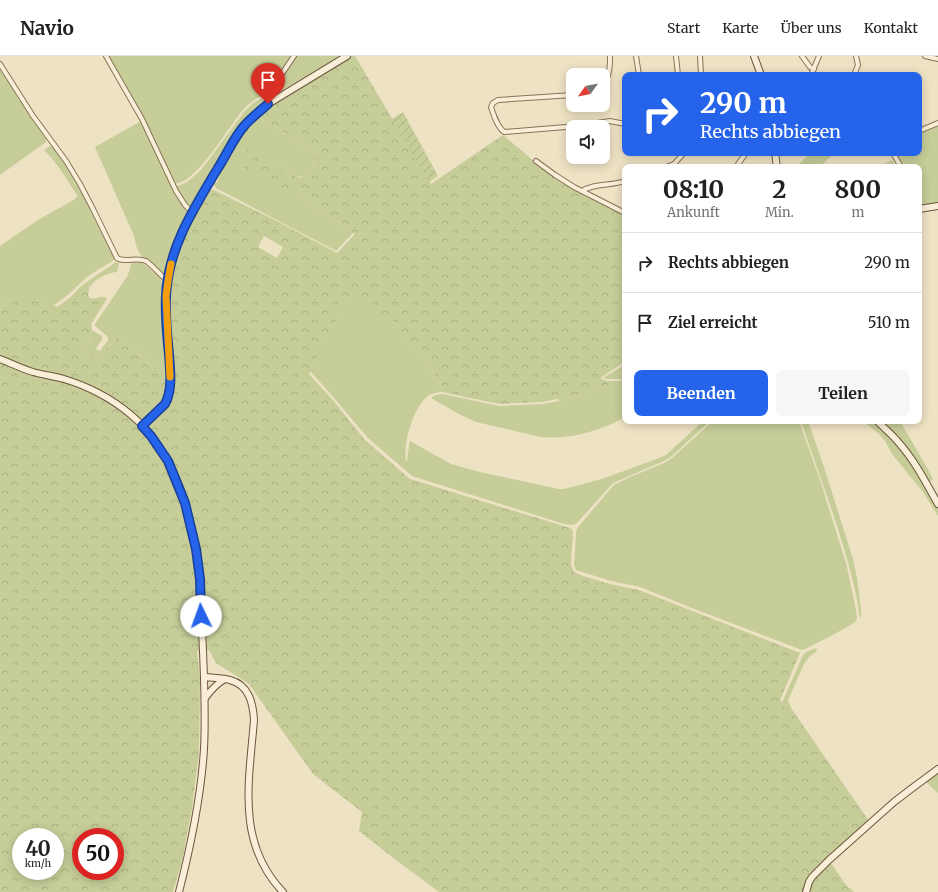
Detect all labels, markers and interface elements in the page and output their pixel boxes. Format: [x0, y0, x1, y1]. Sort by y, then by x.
text: Navio [20, 16, 74, 40]
text: Start [667, 19, 700, 37]
text: Karte [722, 19, 759, 37]
text: Über uns [781, 19, 842, 37]
text: Kontakt [864, 19, 918, 37]
pin [251, 63, 285, 104]
north arrow [566, 68, 610, 112]
map controls [566, 68, 610, 164]
icon: arrive [257, 69, 279, 91]
text: 290 m [700, 85, 787, 121]
icon: right [634, 88, 686, 140]
button: sound [566, 120, 610, 164]
text: Rechts abbiegen [700, 120, 841, 143]
text: 08:10 [663, 174, 724, 205]
text: 2 [772, 174, 786, 205]
text: 800 [835, 174, 881, 205]
text: Ankunft [667, 204, 720, 221]
text: Min. [765, 204, 794, 221]
text: m [851, 204, 864, 221]
icon: right [634, 252, 656, 274]
text: Rechts abbiegen [668, 253, 789, 272]
text: 290 m [864, 253, 910, 272]
icon: arrive [634, 312, 656, 334]
text: Ziel erreicht [668, 313, 758, 332]
text: 510 m [868, 313, 910, 332]
button: Beenden [634, 370, 768, 416]
button: Teilen [776, 370, 910, 416]
position arrow [180, 595, 222, 637]
speed limit sign: 50 [72, 828, 124, 880]
text: 40 [25, 836, 51, 861]
text: km/h [25, 857, 51, 870]

